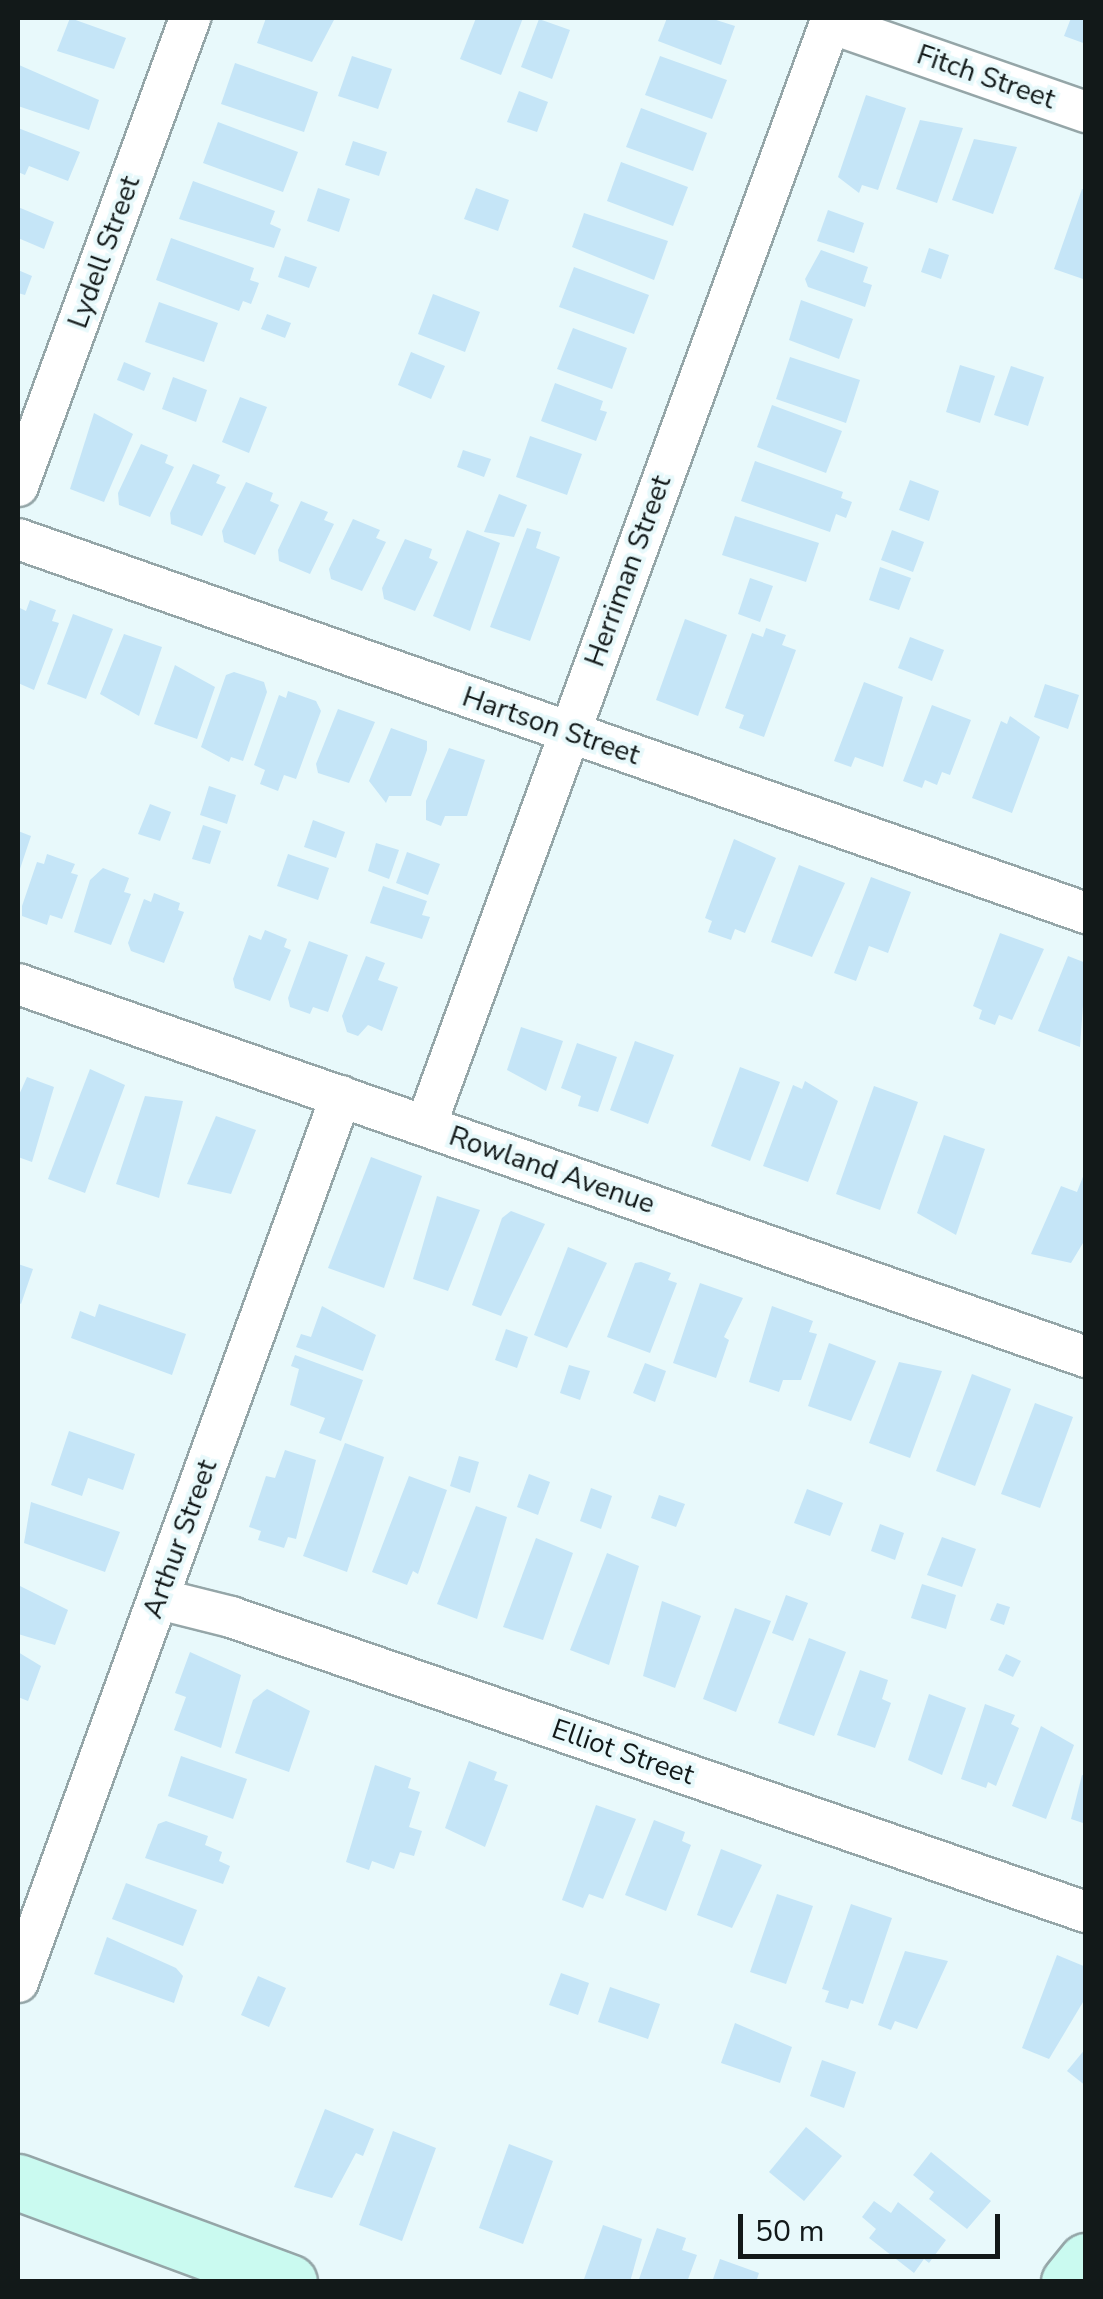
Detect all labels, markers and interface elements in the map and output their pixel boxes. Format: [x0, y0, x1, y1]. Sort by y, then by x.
street label: Fitch Street [912, 38, 1060, 116]
street label: Lydell Street [61, 171, 147, 333]
street label: Herriman Street [578, 471, 678, 671]
street label: Hartson Street [458, 680, 644, 772]
street label: Rowland Avenue [445, 1119, 659, 1221]
street label: Arthur Street [136, 1455, 224, 1623]
street label: Elliot Street [547, 1712, 699, 1792]
scale bar [743, 2194, 1006, 2256]
text: 50 m [755, 2211, 824, 2252]

